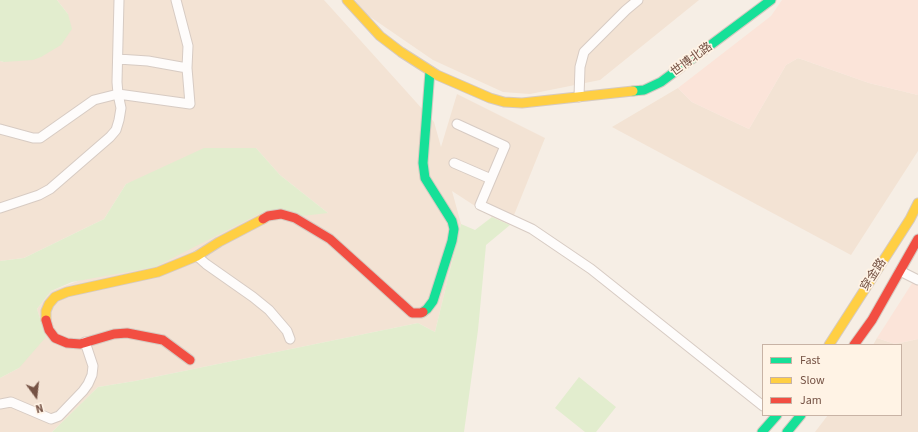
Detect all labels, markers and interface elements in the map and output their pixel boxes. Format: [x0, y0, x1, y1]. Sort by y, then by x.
street label: 世博北路 [668, 40, 716, 80]
street label: 穿金路 [858, 256, 890, 294]
legend [762, 344, 902, 416]
text: Fast [800, 352, 820, 369]
text: Slow [800, 372, 825, 389]
north arrow [16, 376, 56, 416]
text: Jam [800, 392, 822, 409]
text: N [34, 400, 45, 416]

